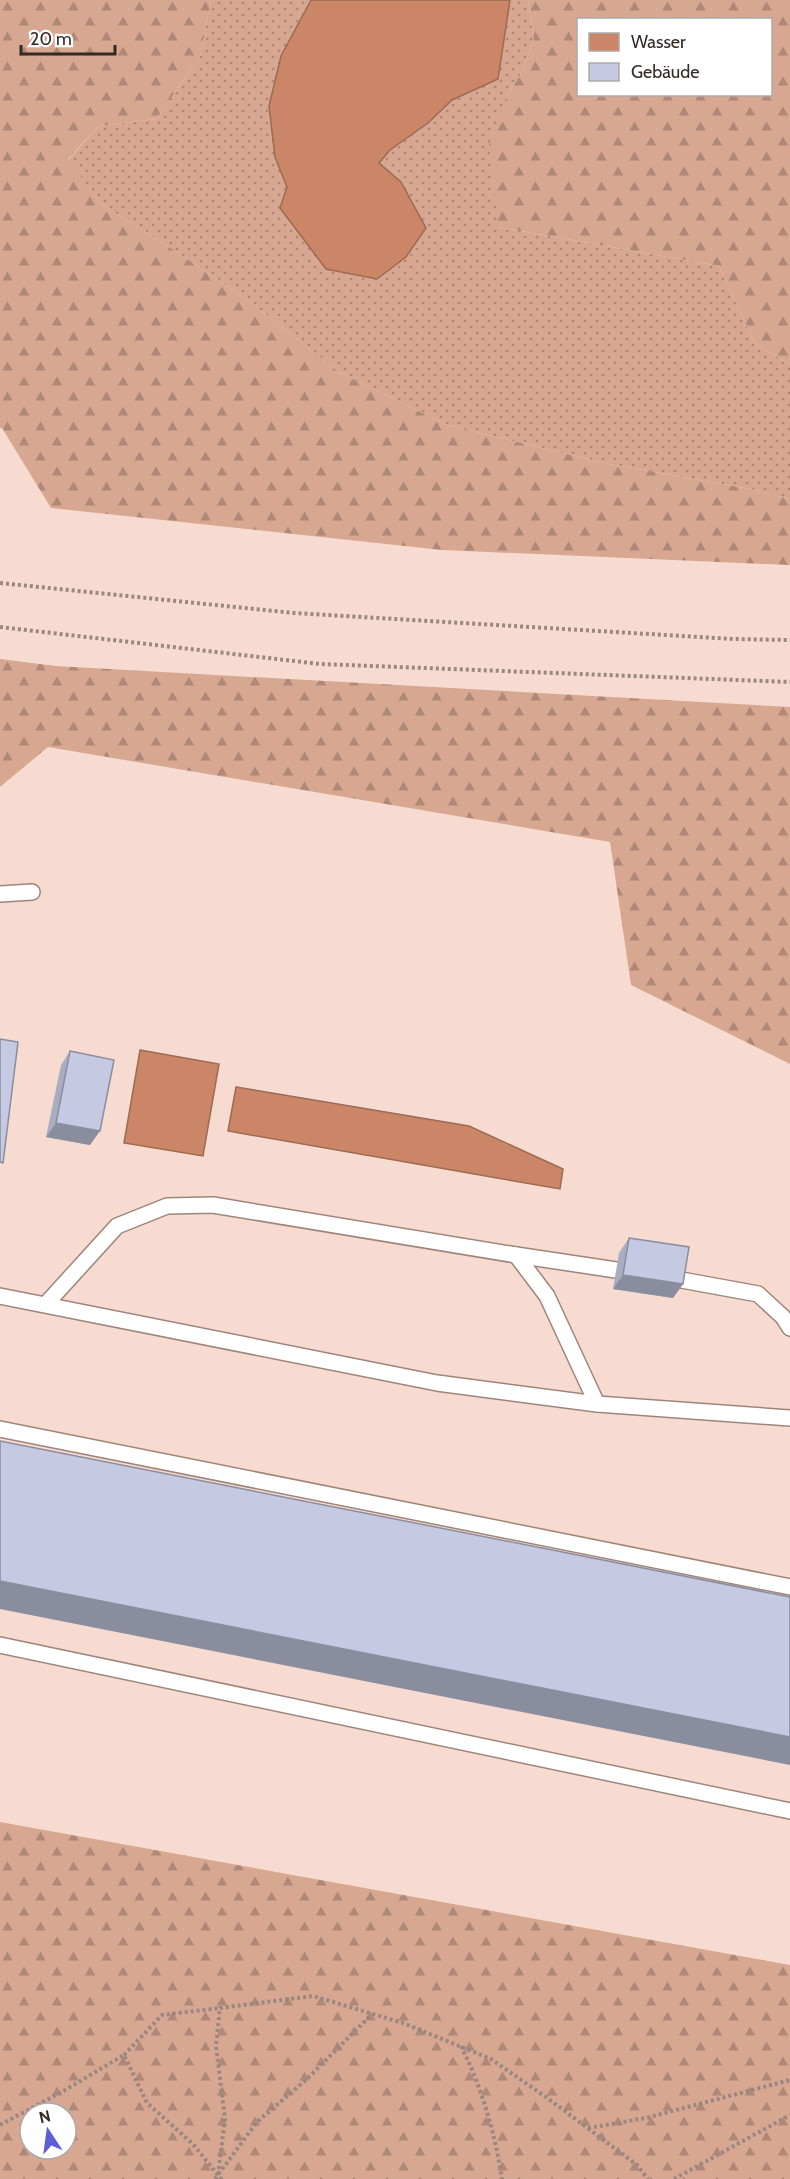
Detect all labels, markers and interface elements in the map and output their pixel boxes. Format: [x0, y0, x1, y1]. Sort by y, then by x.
scale bar [21, 18, 116, 56]
legend [577, 18, 772, 96]
text: 20 m [30, 28, 72, 50]
text: Wasser [631, 31, 686, 53]
text: Gebäude [631, 61, 700, 83]
north arrow [18, 2101, 78, 2161]
text: N [37, 2106, 52, 2127]

